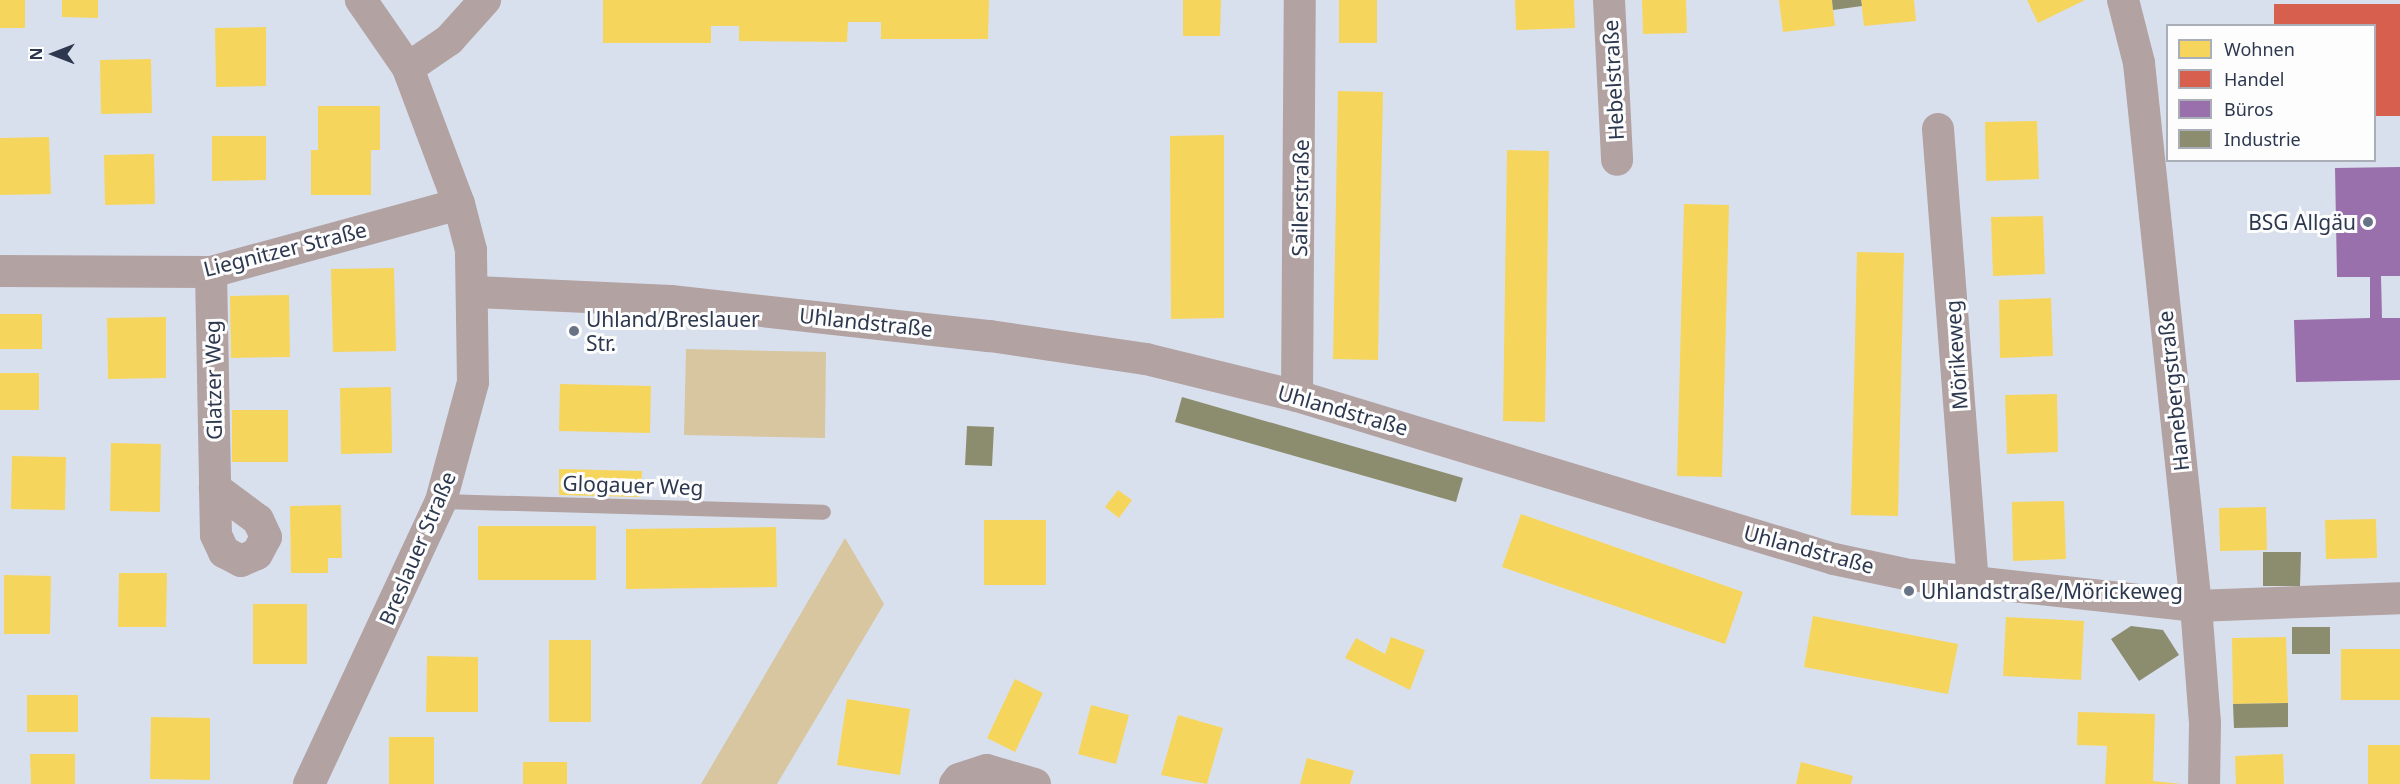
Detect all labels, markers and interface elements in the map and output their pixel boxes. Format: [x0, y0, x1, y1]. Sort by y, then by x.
street label: Hebelstraße [1597, 19, 1629, 141]
north arrow [24, 24, 84, 84]
legend [2166, 24, 2376, 162]
text: Wohnen [2224, 37, 2295, 61]
text: N [25, 48, 47, 61]
text: Handel [2224, 67, 2284, 91]
text: Büros [2224, 97, 2273, 121]
text: Industrie [2224, 127, 2301, 151]
street label: Sailerstraße [1286, 139, 1314, 257]
place label: BSG Allgäu [2248, 209, 2356, 235]
marker: BSG Allgäu [2361, 215, 2375, 229]
street label: Liegnitzer Straße [201, 217, 369, 281]
street label: Mörikeweg [1940, 299, 1972, 411]
street label: Uhlandstraße [798, 302, 934, 342]
place label: Uhland/Breslauer Str. [586, 306, 760, 356]
street label: Hanebergstraße [2152, 310, 2194, 472]
street label: Glatzer Weg [199, 320, 227, 440]
marker: Uhland/Breslauer Str. [567, 324, 581, 338]
street label: Uhlandstraße [1275, 379, 1411, 441]
street label: Breslauer Straße [373, 468, 461, 628]
street label: Glogauer Weg [562, 470, 704, 500]
street label: Uhlandstraße [1741, 519, 1877, 579]
place label: Uhlandstraße/Mörickeweg [1921, 578, 2183, 604]
marker: Uhlandstraße/Mörickeweg [1902, 584, 1916, 598]

